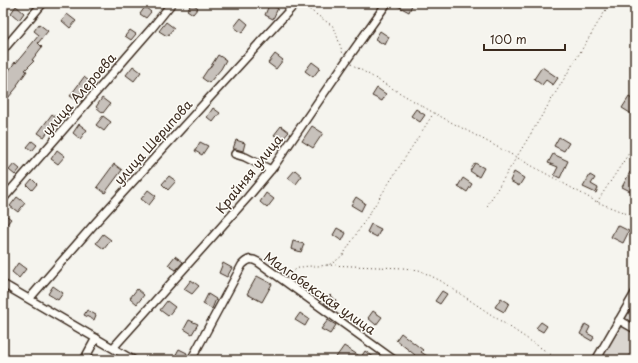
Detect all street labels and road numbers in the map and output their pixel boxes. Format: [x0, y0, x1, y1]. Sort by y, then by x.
street label: улица Алероева [37, 48, 120, 139]
street label: улица Шерипова [109, 94, 197, 188]
street label: Крайняя улица [211, 129, 287, 217]
street label: Малгобекская улица [260, 247, 381, 339]

